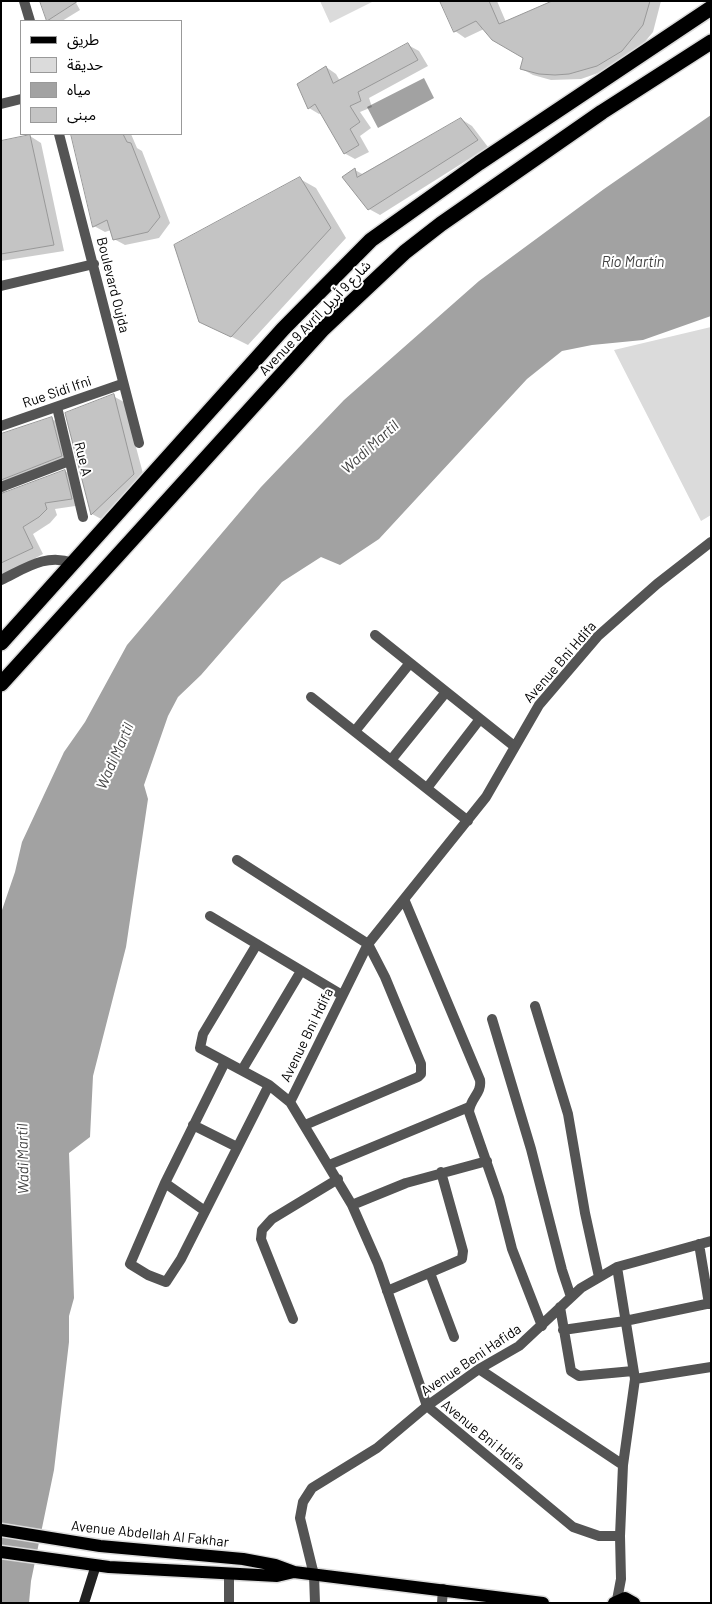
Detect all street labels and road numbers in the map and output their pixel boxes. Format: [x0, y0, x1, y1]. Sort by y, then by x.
street label: Boulevard Oujda [93, 235, 133, 335]
street label: Avenue 9 Avril شارع 9 أبريل [256, 257, 374, 379]
street label: Rue Sidi Ifni [20, 372, 94, 412]
street label: Rue A [71, 440, 95, 478]
street label: Avenue Bni Hdifa [520, 618, 600, 706]
street label: Avenue Bni Hdifa [277, 985, 337, 1085]
street label: Avenue Beni Hafida [418, 1320, 524, 1400]
street label: Avenue Bni Hdifa [438, 1396, 528, 1474]
street label: Avenue Abdellah Al Fakhar [70, 1517, 230, 1551]

